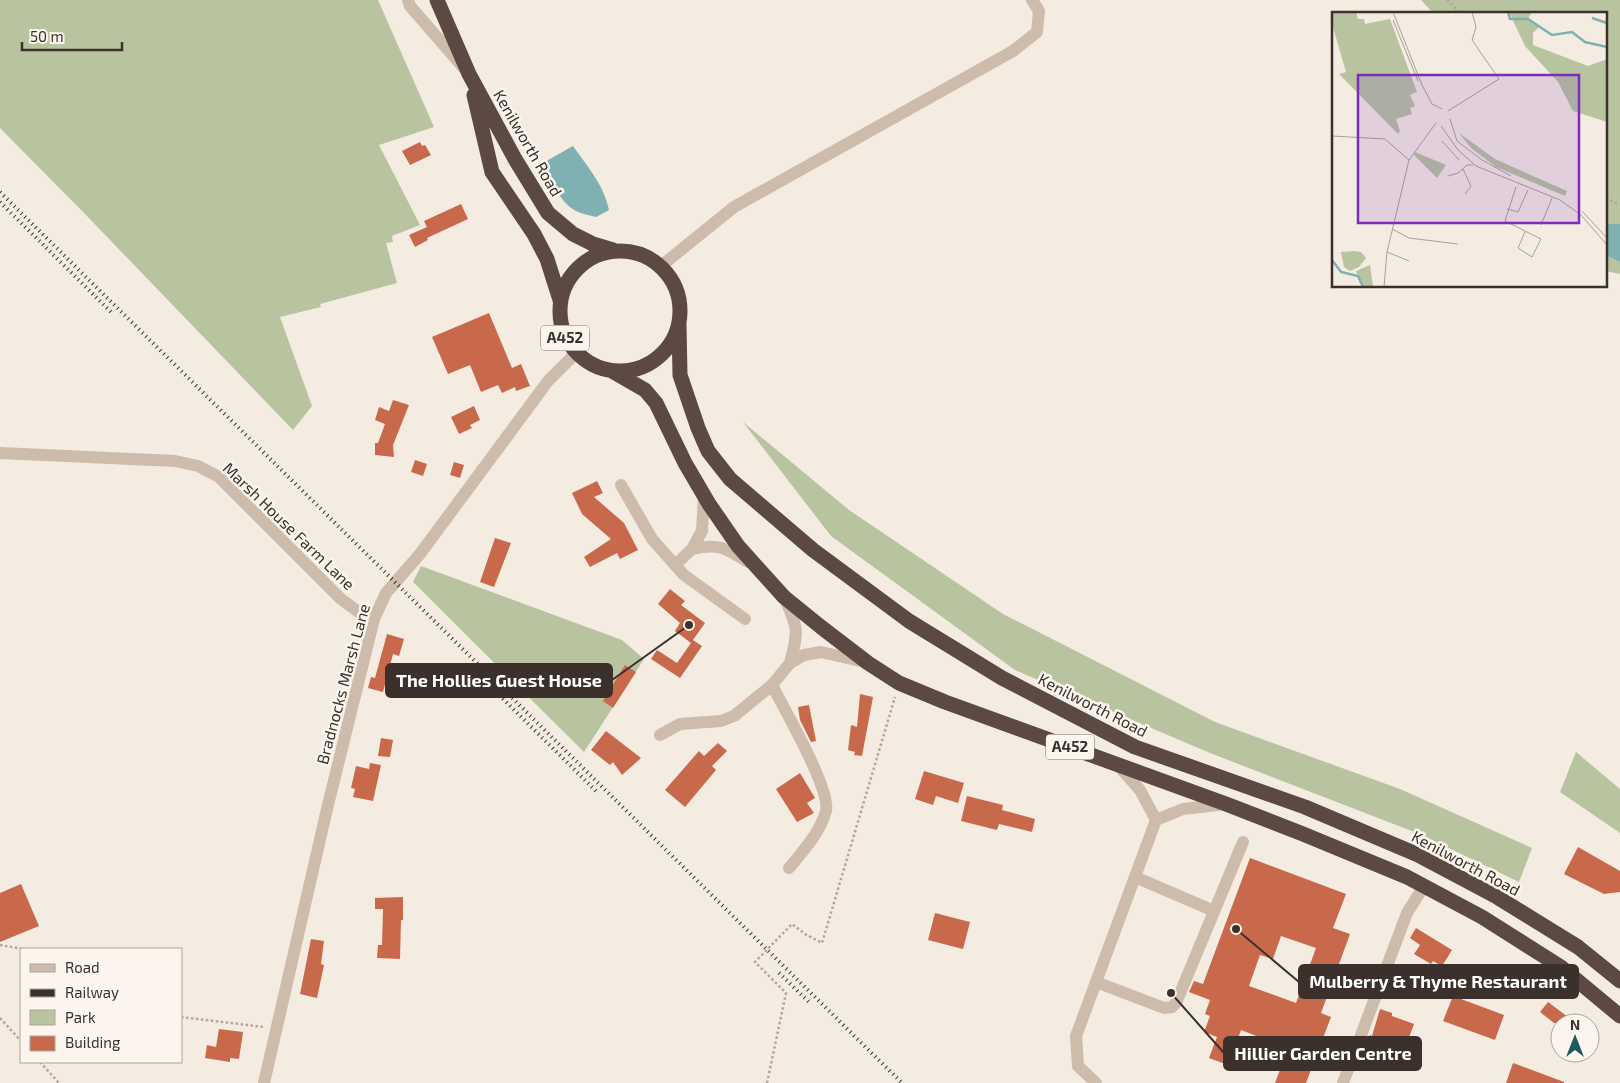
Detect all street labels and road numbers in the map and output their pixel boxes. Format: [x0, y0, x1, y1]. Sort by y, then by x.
street label: Kenilworth Road [490, 86, 567, 200]
road number: A452 [541, 326, 589, 350]
street label: Marsh House Farm Lane [220, 458, 359, 593]
street label: Bradnocks Marsh Lane [312, 601, 373, 766]
street label: Kenilworth Road [1035, 669, 1151, 740]
road number: A452 [1046, 734, 1094, 760]
street label: Kenilworth Road [1409, 826, 1524, 899]

